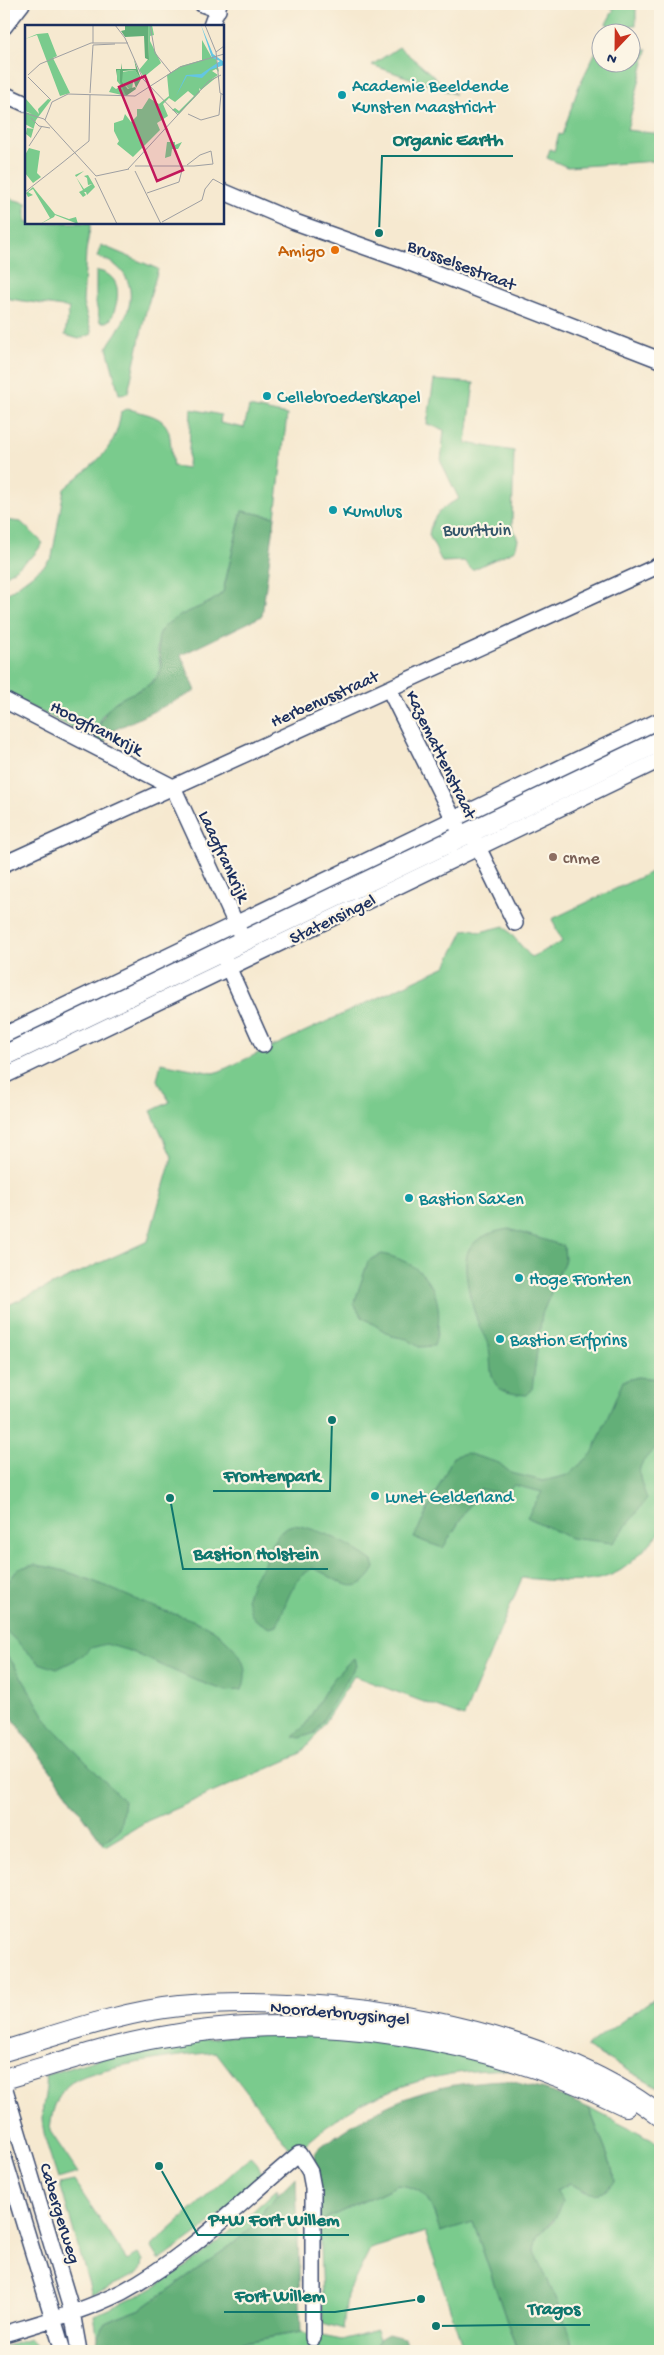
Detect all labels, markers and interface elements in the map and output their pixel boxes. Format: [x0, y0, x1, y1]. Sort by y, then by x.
north arrow [592, 22, 642, 72]
inset map [25, 25, 224, 224]
text: N [605, 48, 619, 67]
place label: Academie Beeldende Kunsten Maastricht [352, 77, 509, 119]
marker: Academie Beeldende Kunsten Maastricht [336, 89, 348, 101]
callout: Organic Earth [382, 122, 513, 156]
text: Organic Earth [393, 130, 504, 153]
street label: Brusselsestraat [403, 236, 520, 297]
place label: Amigo [278, 242, 325, 263]
marker: Amigo [329, 244, 341, 256]
place label: Cellebroederskapel [277, 388, 421, 409]
marker: Cellebroederskapel [261, 390, 273, 402]
place label: Kumulus [343, 502, 403, 523]
marker: Kumulus [327, 504, 339, 516]
park label: Buurttuin [442, 521, 511, 542]
street label: Herbenusstraat [268, 666, 384, 733]
street label: Kazemattenstraat [400, 688, 481, 824]
street label: Hoogfrankrijk [46, 697, 147, 762]
street label: Laagfrankrijk [192, 808, 254, 908]
place label: cnme [563, 849, 600, 870]
marker: cnme [547, 851, 559, 863]
street label: Statensingel [286, 890, 380, 950]
place label: Bastion Saxen [418, 1190, 524, 1211]
marker: Bastion Saxen [403, 1192, 415, 1204]
place label: Hoge Fronten [529, 1270, 632, 1291]
marker: Hoge Fronten [513, 1272, 525, 1284]
place label: Bastion Erfprins [509, 1331, 628, 1352]
marker: Bastion Erfprins [494, 1333, 506, 1345]
callout: Frontenpark [213, 1457, 330, 1491]
text: Frontenpark [222, 1466, 323, 1489]
place label: Lunet Gelderland [385, 1488, 515, 1509]
marker: Lunet Gelderland [369, 1490, 381, 1502]
callout: Bastion Holstein [183, 1535, 328, 1569]
text: Bastion Holstein [192, 1544, 320, 1567]
street label: Noorderbrugsingel [269, 1998, 411, 2031]
street label: Cabergerweg [33, 2161, 84, 2267]
callout: P+W Fort Willem [198, 2201, 349, 2235]
text: P+W Fort Willem [208, 2210, 340, 2233]
callout: Fort Willem [224, 2278, 335, 2312]
text: Fort Willem [234, 2286, 326, 2309]
callout: Tragos [518, 2291, 590, 2325]
text: Tragos [526, 2299, 581, 2322]

